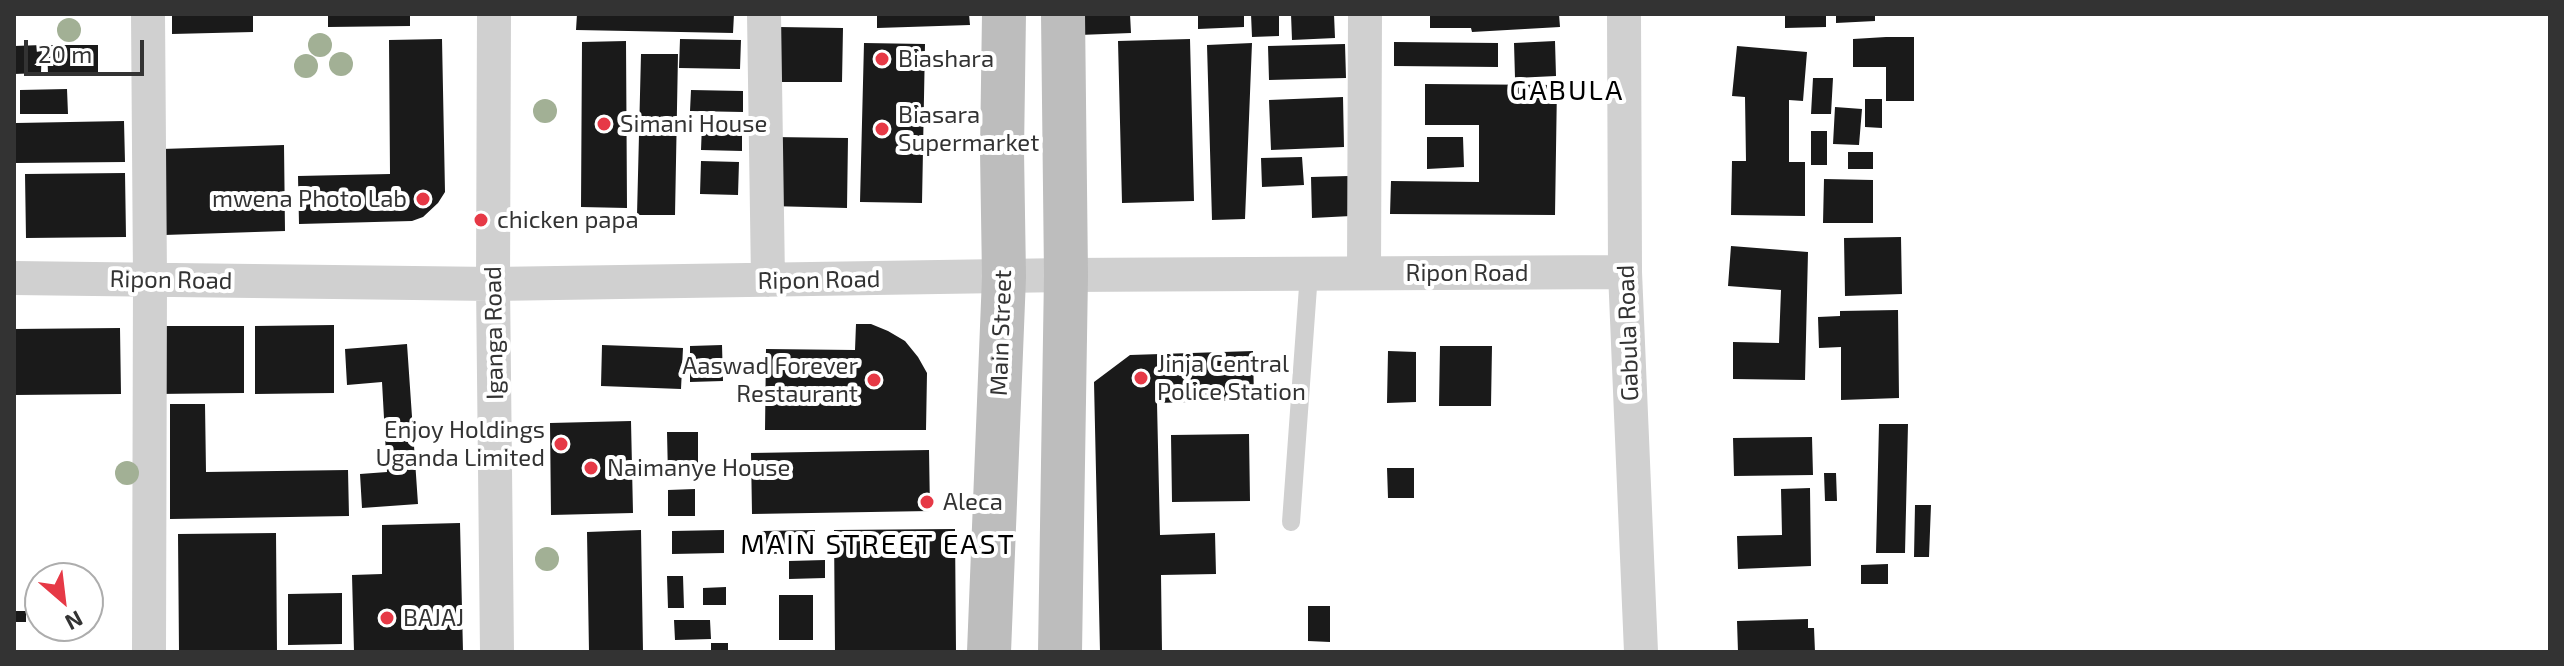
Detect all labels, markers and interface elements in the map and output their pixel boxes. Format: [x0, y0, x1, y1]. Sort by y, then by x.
scale bar [28, 24, 148, 74]
text: 20 m [38, 39, 92, 68]
place label: Biashara [898, 45, 994, 73]
marker: Biashara [873, 50, 891, 68]
district label: GABULA [1510, 74, 1624, 108]
place label: Biasara Supermarket [898, 101, 1039, 157]
place label: Simani House [620, 110, 767, 138]
marker: Simani House [595, 115, 613, 133]
marker: Biasara Supermarket [873, 120, 891, 138]
place label: mwena Photo Lab [212, 185, 407, 213]
marker: mwena Photo Lab [414, 190, 432, 208]
place label: chicken papa [497, 206, 639, 234]
marker: chicken papa [472, 211, 490, 229]
street label: Ripon Road [1406, 259, 1528, 287]
street label: Gabula Road [1611, 264, 1645, 402]
street label: Ripon Road [109, 265, 233, 295]
street label: Ripon Road [757, 265, 881, 295]
street label: Iganga Road [478, 266, 510, 400]
street label: Main Street [984, 269, 1018, 397]
place label: Jinja Central Police Station [1157, 350, 1306, 406]
place label: Aaswad Forever Restaurant [682, 352, 858, 408]
marker: Jinja Central Police Station [1132, 369, 1150, 387]
marker: Aaswad Forever Restaurant [865, 371, 883, 389]
place label: Enjoy Holdings Uganda Limited [375, 416, 545, 472]
marker: Enjoy Holdings Uganda Limited [552, 435, 570, 453]
place label: Naimanye House [607, 454, 790, 482]
marker: Naimanye House [582, 459, 600, 477]
place label: Aleca [943, 488, 1003, 516]
marker: Aleca [918, 493, 936, 511]
district label: MAIN STREET EAST [740, 528, 1016, 562]
north arrow [24, 562, 104, 642]
place label: BAJAJ [403, 604, 464, 632]
text: N [61, 606, 87, 637]
marker: BAJAJ [378, 609, 396, 627]

